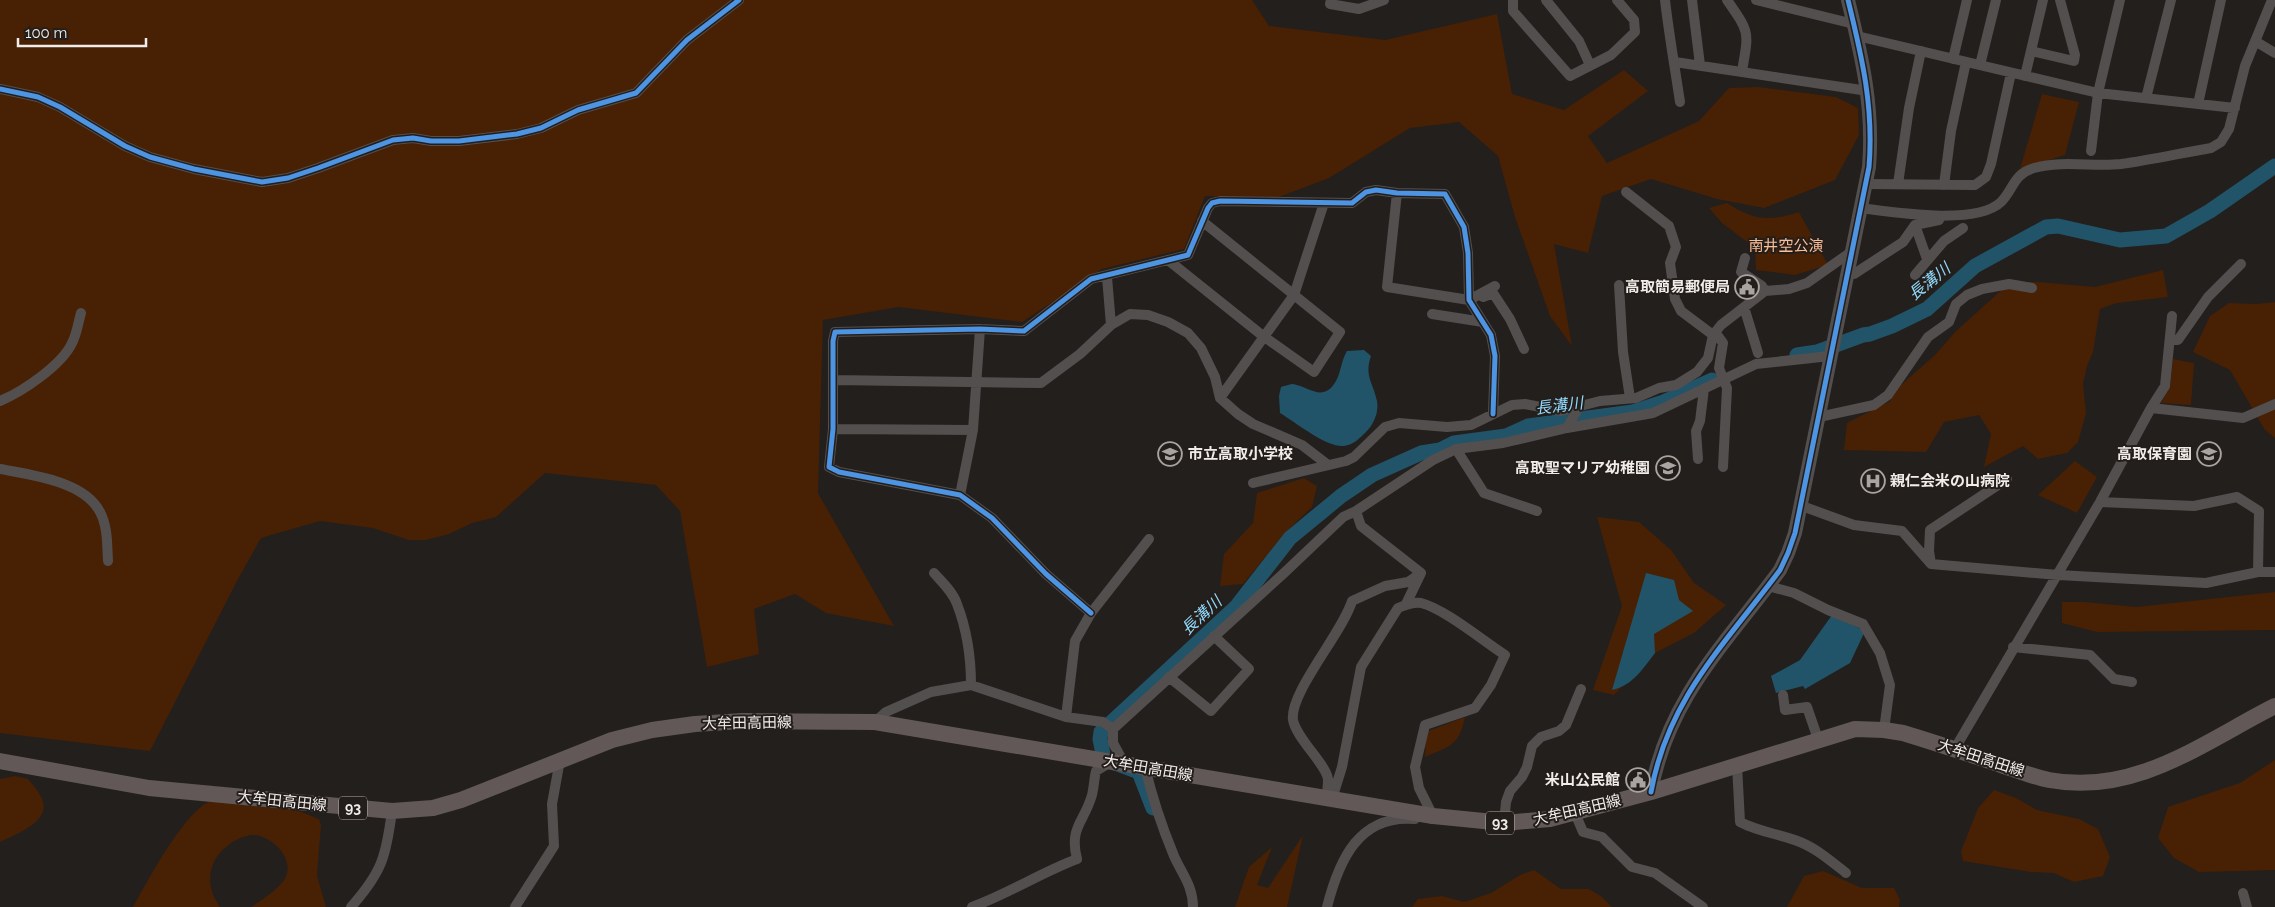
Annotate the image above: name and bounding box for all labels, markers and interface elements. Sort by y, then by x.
scale bar [18,15,145,47]
text: 100 m [25,24,67,42]
park label: 南井空公演 [1748,237,1824,255]
water label: 長溝川 [1905,258,1955,304]
public building icon: 高取簡易郵便局 [1734,274,1760,300]
place label: 高取簡易郵便局 [1625,278,1730,296]
water label: 長溝川 [1534,393,1586,418]
school or university icon: 市立高取小学校 [1157,441,1183,467]
school or university icon: 高取保育園 [2196,441,2222,467]
place label: 市立高取小学校 [1188,445,1293,463]
place label: 高取保育園 [2117,445,2192,463]
school or university icon: 高取聖マリア幼稚園 [1655,455,1681,481]
place label: 高取聖マリア幼稚園 [1515,459,1650,477]
hospital icon: 親仁会米の山病院 [1860,468,1886,494]
place label: 親仁会米の山病院 [1890,472,2010,490]
water label: 長溝川 [1177,591,1227,639]
street label: 大牟田高田線 [702,713,792,733]
street label: 大牟田高田線 [1935,736,2027,780]
street label: 大牟田高田線 [1102,751,1194,785]
public building icon: 米山公民館 [1625,767,1651,793]
place label: 米山公民館 [1545,771,1620,789]
street label: 大牟田高田線 [236,787,328,815]
street label: 大牟田高田線 [1531,791,1623,829]
road number: 93 [339,796,367,820]
road number: 93 [1486,811,1514,834]

